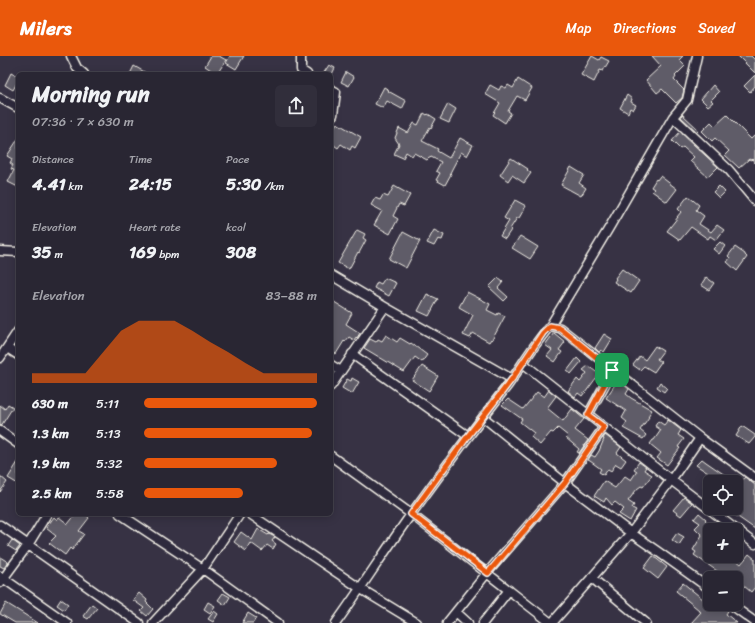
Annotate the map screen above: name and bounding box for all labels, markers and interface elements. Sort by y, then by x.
text: Milers [20,12,72,45]
text: Map [565,16,591,41]
text: Directions [613,16,676,41]
text: Saved [698,16,735,41]
text: Morning run [32,75,150,114]
button: share [275,85,317,127]
text: 07:36 · 7 × 630 m [32,110,134,133]
text: Distance [32,150,74,169]
text: Time [129,150,152,169]
text: Pace [226,150,249,169]
text: 4.41 [32,169,66,199]
text: 24:15 [129,169,172,199]
text: 5:30 [226,169,262,199]
text: km [66,177,83,196]
text: /km [262,177,284,196]
text: Elevation [32,218,77,237]
text: Heart rate [129,218,181,237]
text: kcal [226,218,246,237]
text: 35 [32,237,52,267]
text: 169 [129,237,156,267]
text: 308 [226,237,256,267]
text: m [52,245,63,264]
text: bpm [156,245,180,264]
text: Elevation [32,284,85,307]
text: 83–88 m [266,284,317,307]
pin [595,353,629,387]
icon: arrive [601,359,623,381]
text: 630 m [32,392,68,415]
text: 5:11 [96,392,119,415]
text: 1.3 km [32,422,69,445]
text: 5:13 [96,422,121,445]
text: 1.9 km [32,452,70,475]
text: 5:32 [96,452,123,475]
map controls [703,475,743,611]
button: locate [703,475,743,515]
text: 2.5 km [32,482,72,505]
text: 5:58 [96,482,124,505]
button: + [703,523,743,563]
button: − [703,571,743,611]

